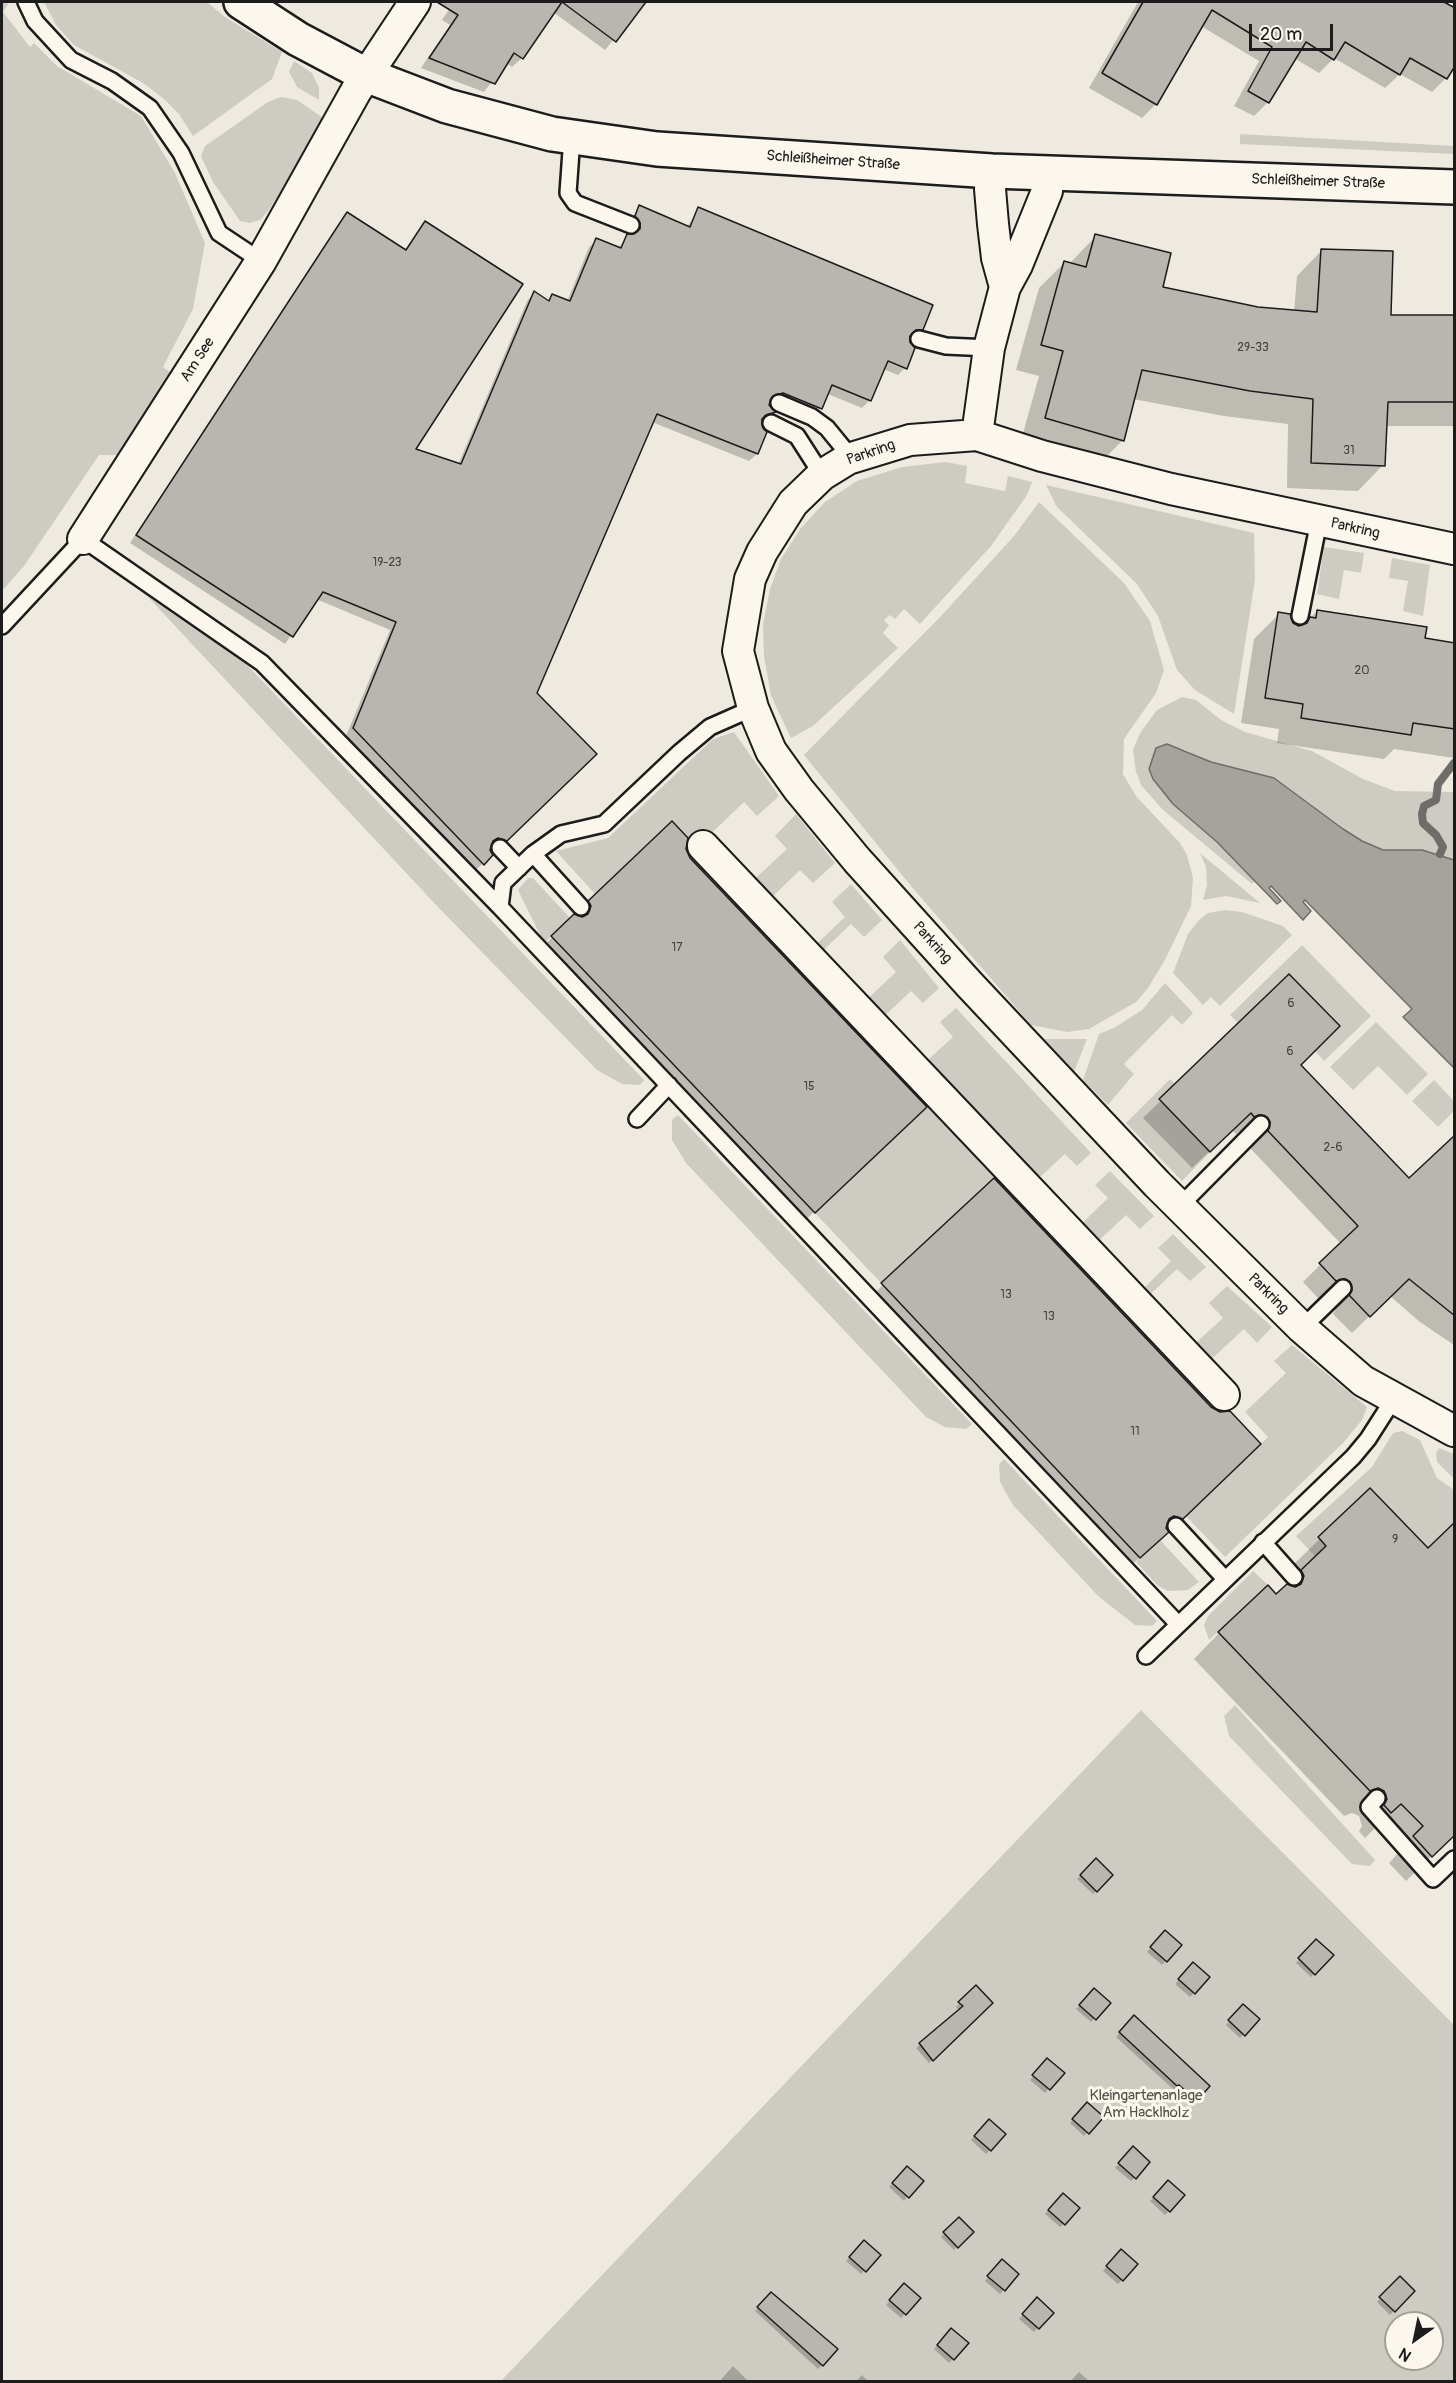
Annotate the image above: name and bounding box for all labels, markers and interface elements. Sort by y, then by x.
scale bar [1252,12,1336,50]
text: 20 m [1260,23,1302,46]
street label: Schleißheimer Straße [766,147,900,175]
street label: Schleißheimer Straße [1251,171,1385,193]
street label: Am See [177,334,219,386]
house number: 29-33 [1237,341,1269,355]
street label: Parkring [844,436,898,470]
house number: 31 [1343,444,1355,458]
street label: Parkring [1329,515,1381,543]
house number: 19-23 [372,556,402,570]
house number: 20 [1355,664,1369,678]
street label: Parkring [909,918,955,968]
house number: 17 [671,941,683,955]
house number: 6 [1288,997,1294,1011]
house number: 6 [1287,1045,1293,1059]
house number: 15 [803,1080,815,1094]
house number: 2-6 [1324,1141,1342,1155]
street label: Parkring [1244,1270,1292,1318]
house number: 13 [1000,1288,1012,1302]
house number: 13 [1043,1310,1055,1324]
house number: 11 [1130,1425,1140,1439]
house number: 9 [1392,1533,1398,1547]
park label: Kleingartenanlage Am Hacklholz [1089,2087,1203,2122]
north arrow [1384,2311,1444,2371]
text: N [1395,2343,1415,2366]

